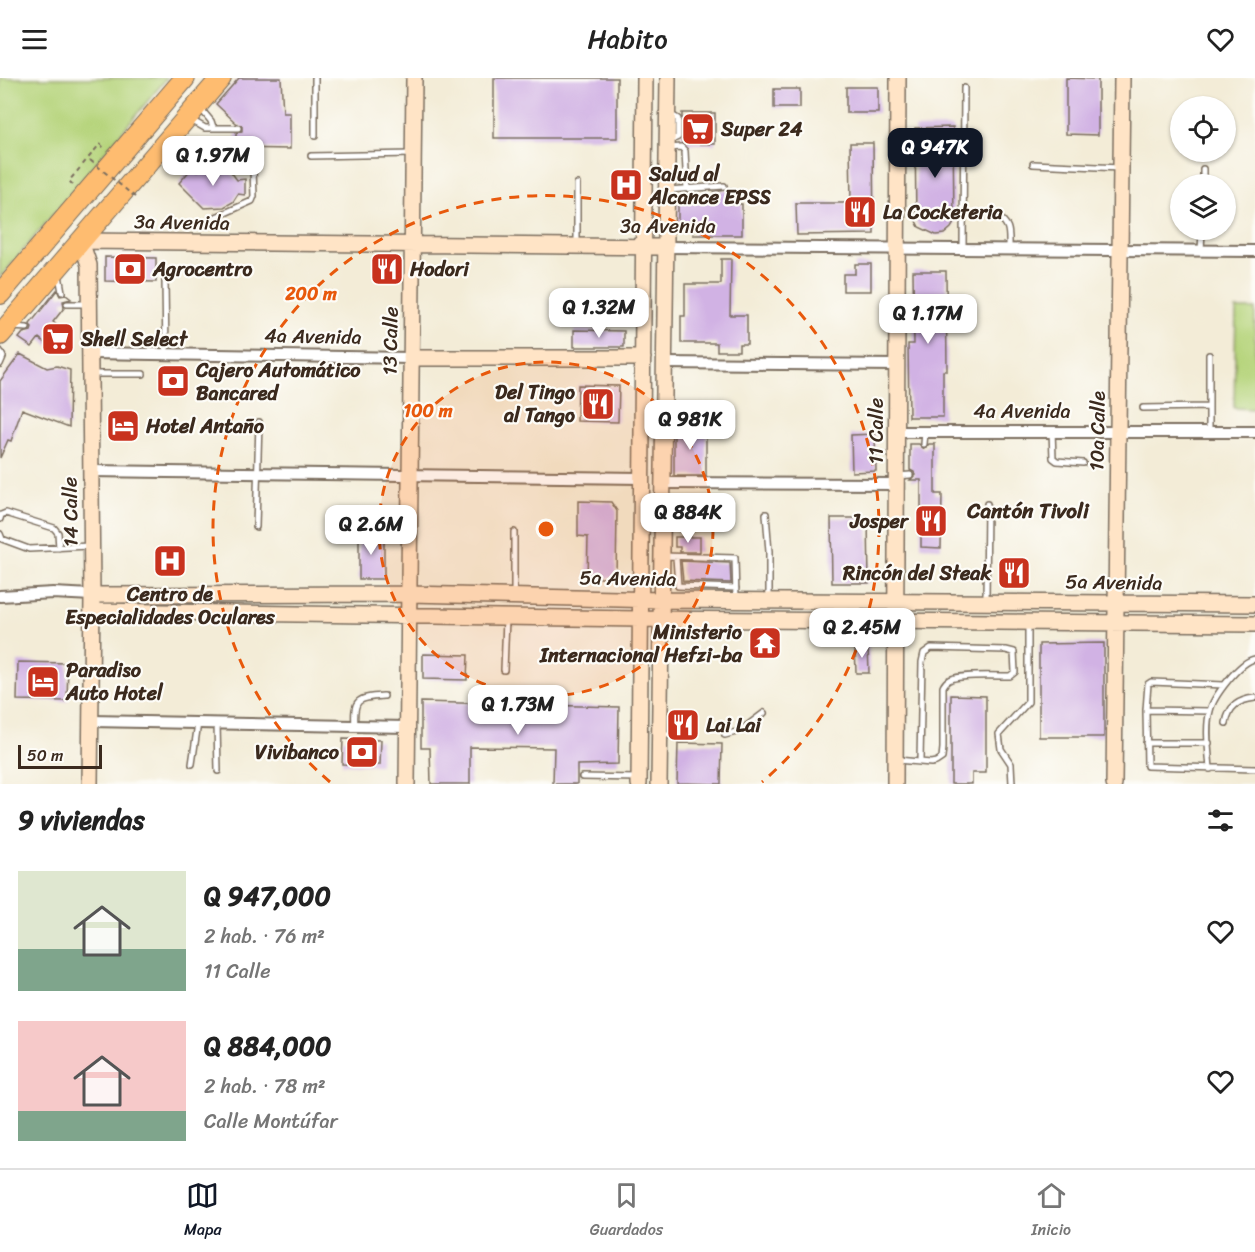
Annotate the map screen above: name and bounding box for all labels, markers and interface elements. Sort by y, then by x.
text: Habito [587,15,668,63]
icon: menu [18,23,51,56]
icon: heart [1204,23,1237,56]
map controls [1170,96,1236,240]
button: locate [1170,96,1236,162]
supermarket icon: Super 24 [680,111,716,147]
place label: Super 24 [720,112,803,147]
pin: Q 947K [886,128,984,179]
text: Q 947K [902,130,968,165]
pin: Q 1.97M [158,136,268,187]
text: Q 1.97M [176,138,250,173]
place label: Salud al Alcance EPSS [648,157,771,215]
hospital icon: Salud al Alcance EPSS [608,167,644,203]
button: layers [1170,174,1236,240]
restaurant icon: La Cocketeria [842,194,878,230]
place label: La Cocketeria [883,195,1003,230]
street label: 3a Avenida [134,204,230,241]
street label: 3a Avenida [620,209,716,244]
bank icon: Agrocentro [112,251,148,287]
restaurant icon: Hodori [369,251,405,287]
place label: Agrocentro [152,252,253,287]
place label: Hodori [409,252,470,287]
text: 200 m [284,278,337,310]
pin: Q 1.32M [544,288,654,339]
text: Q 1.32M [563,290,635,325]
pin: Q 1.17M [873,294,983,345]
text: Q 1.17M [893,296,963,331]
street label: 13 Calle [372,306,409,376]
street label: 4a Avenida [264,318,362,355]
supermarket icon: Shell Select [40,321,76,357]
place label: Shell Select [80,322,189,357]
place label: Cajero Automático Bancared [195,353,361,411]
bank icon: Cajero Automático Bancared [155,363,191,399]
place label: Del Tingo al Tango [495,375,575,433]
restaurant icon: Del Tingo al Tango [580,386,616,422]
street label: 10a Calle [1079,390,1116,471]
street label: 4a Avenida [973,394,1071,429]
text: 100 m [404,395,453,427]
street label: 11 Calle [859,398,894,464]
pin: Q 981K [641,400,739,451]
text: Q 981K [658,402,722,437]
hotel icon: Hotel Antaño [105,408,141,444]
place label: Hotel Antaño [145,409,265,444]
street label: 14 Calle [52,476,89,548]
district label: Cantón Tivoli [966,492,1090,530]
pin: Q 884K [639,493,737,544]
text: Q 884K [655,495,721,530]
restaurant icon: Josper [913,503,949,539]
place label: Josper [849,504,910,539]
pin: Q 2.6M [322,505,420,556]
text: Q 2.6M [339,507,403,542]
centre of rings [536,519,556,539]
hospital icon: Centro de Especialidades Oculares [152,543,188,579]
restaurant icon: Rincón del Steak [996,555,1032,591]
place label: Rincón del Steak [842,556,992,591]
street label: 5a Avenida [579,560,677,597]
street label: 5a Avenida [1065,564,1163,601]
place label: Centro de Especialidades Oculares [65,577,276,635]
pin: Q 2.45M [807,608,917,659]
text: Q 2.45M [823,610,901,645]
place label: Ministerio Internacional Hefzi-ba [539,615,743,673]
temple icon: Ministerio Internacional Hefzi-ba [747,625,783,661]
place label: Paradiso Auto Hotel [65,653,164,711]
hotel icon: Paradiso Auto Hotel [25,664,61,700]
pin: Q 1.73M [463,685,573,736]
text: Q 1.73M [482,687,554,722]
restaurant icon: Lai Lai [665,707,701,743]
place label: Lai Lai [706,708,762,743]
bank icon: Vivibanco [344,734,380,770]
place label: Vivibanco [255,735,340,770]
text: 50 m [27,741,63,770]
scale bar [18,742,102,770]
text: 9 viviendas [18,797,145,843]
icon: filters [1204,804,1237,837]
text: Q 947,000 [204,873,331,919]
icon: home [66,895,138,967]
icon: heart [1204,915,1237,948]
text: 2 hab. · 76 m² [204,919,325,954]
text: 11 Calle [204,954,271,989]
text: Q 884,000 [204,1023,332,1069]
icon: home [66,1045,138,1117]
icon: heart [1204,1065,1237,1098]
text: 2 hab. · 78 m² [204,1069,326,1104]
text: Calle Montúfar [204,1104,338,1139]
tab: Mapa [184,1179,222,1244]
tab: Guardados [590,1179,663,1244]
tab: Inicio [1031,1179,1071,1244]

